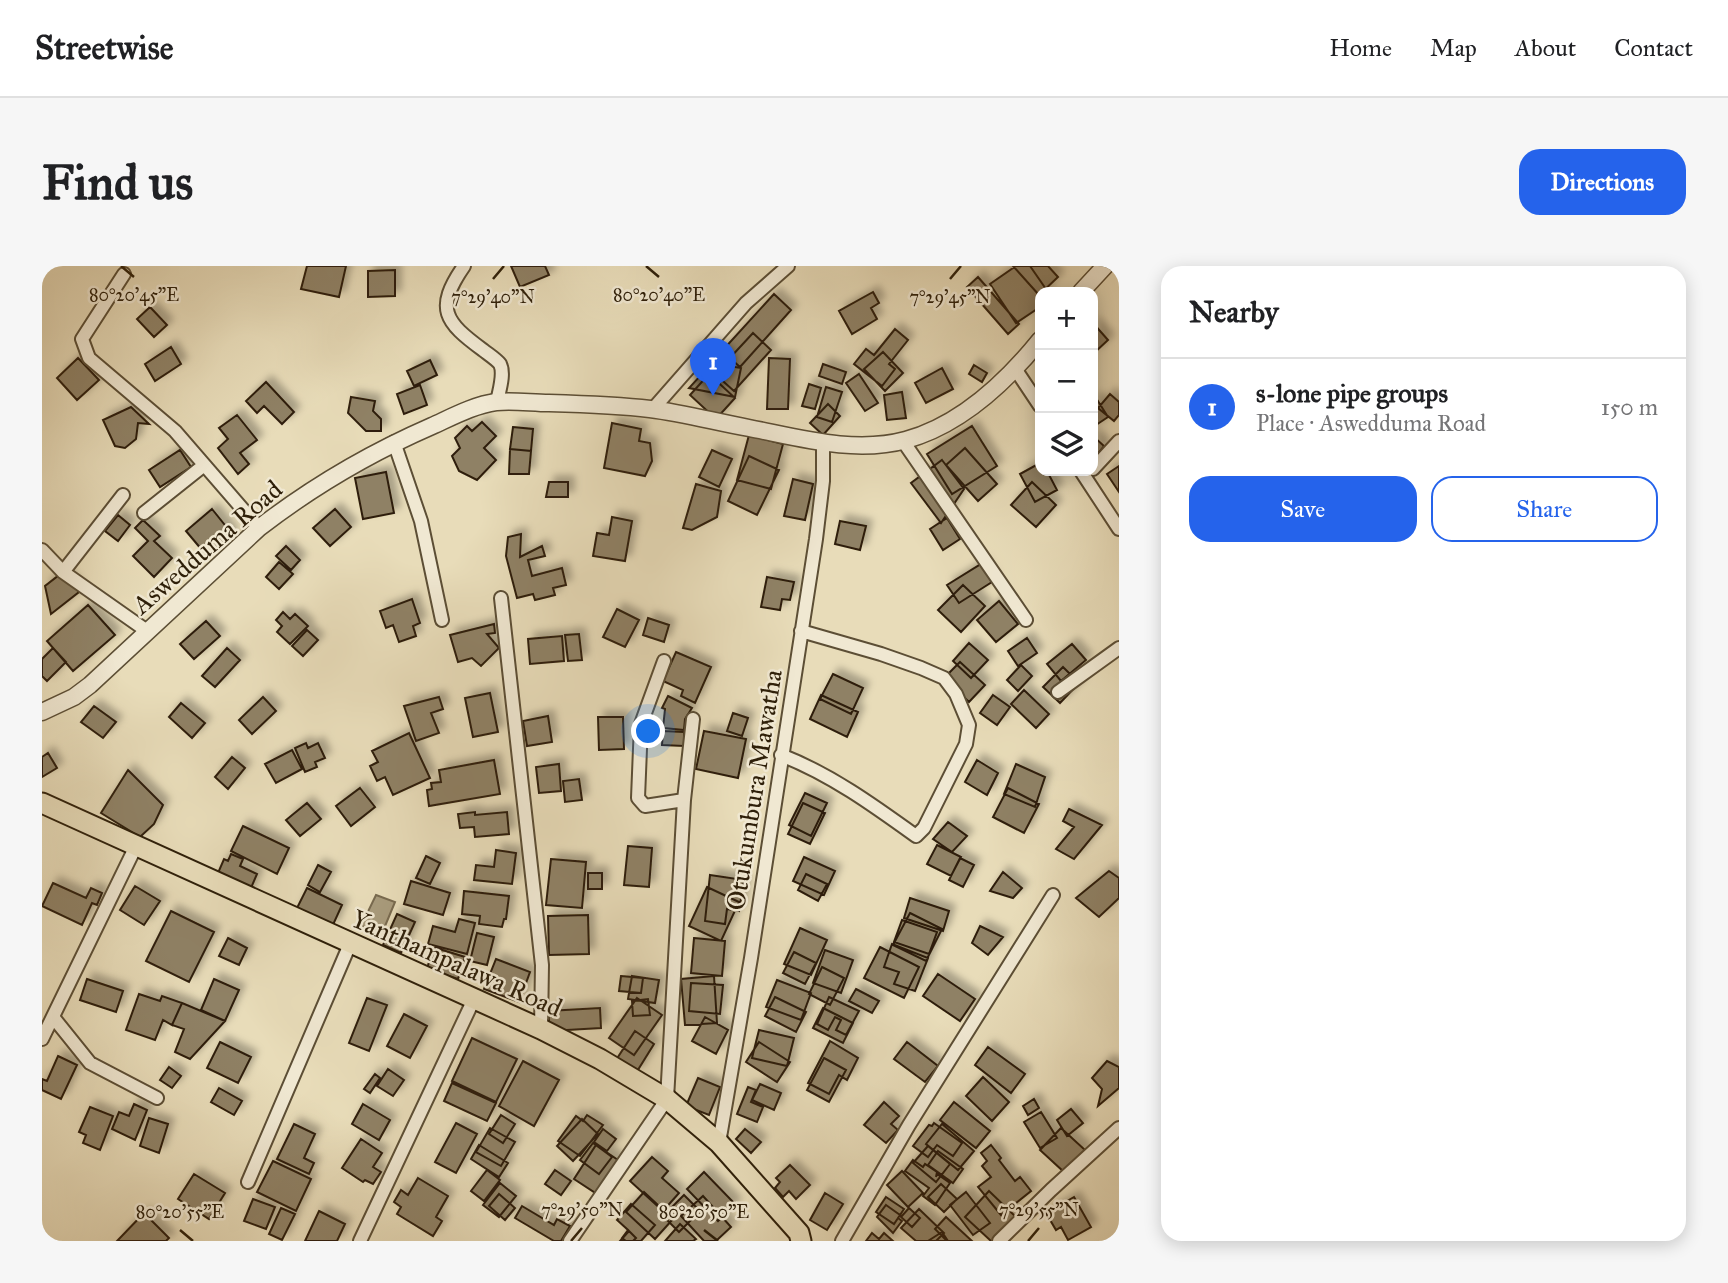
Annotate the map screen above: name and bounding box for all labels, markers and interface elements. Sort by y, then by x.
text: Streetwise [35,28,173,68]
text: Home [1329,33,1392,63]
text: Map [1430,33,1477,63]
text: About [1515,33,1576,63]
text: Contact [1614,33,1693,63]
button: Directions [1519,149,1686,215]
text: Find us [42,153,193,212]
text: 80°20'45"E [89,284,179,306]
text: 80°20'40"E [613,284,705,306]
text: 7°29'40"N [451,286,535,308]
text: 7°29'45"N [909,286,991,308]
map controls [1035,287,1098,476]
button: + [1035,287,1098,350]
text: Nearby [1189,294,1279,330]
pin: 1 [690,338,736,396]
button: − [1035,350,1098,413]
text: s-lone pipe groups [1256,377,1448,409]
text: 1 [1207,393,1217,421]
text: 150 m [1601,393,1658,421]
text: Place · Aswedduma Road [1256,409,1486,437]
button: layers [1035,413,1098,476]
street label: Aswedduma Road [125,473,289,622]
button: Save [1189,476,1417,542]
button: Share [1431,476,1658,542]
street label: Otukumbura Mawatha [719,667,789,913]
your location [631,714,665,748]
street label: Yanthampalawa Road [347,902,567,1024]
text: 7°29'50"N [541,1199,623,1221]
text: 7°29'55"N [999,1199,1079,1221]
text: 80°20'55"E [136,1201,224,1223]
text: 80°20'50"E [659,1201,749,1223]

